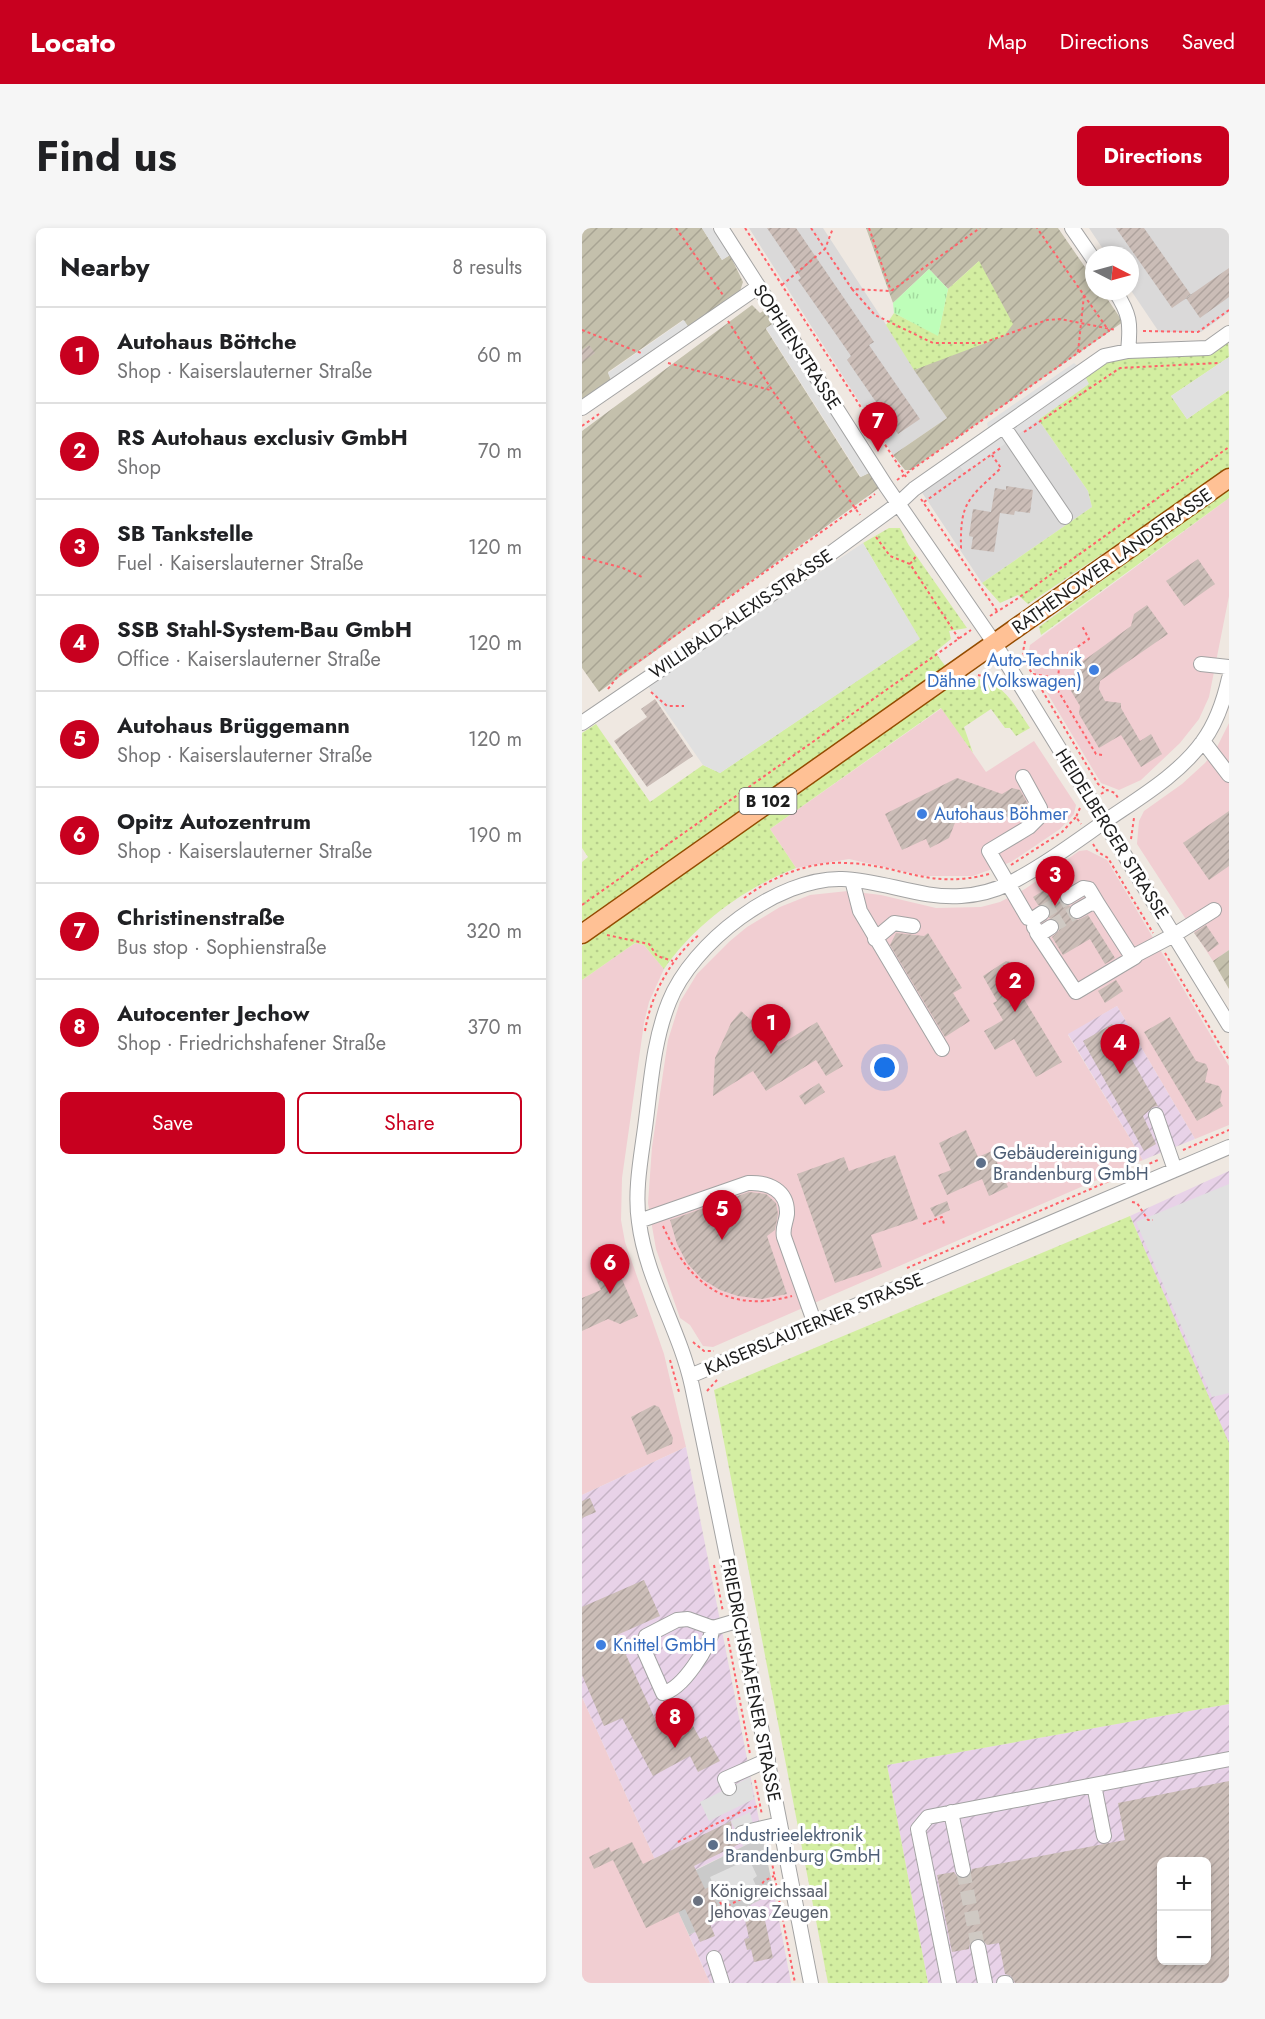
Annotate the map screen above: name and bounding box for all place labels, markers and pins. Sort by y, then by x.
pin: 7 [858,402,898,452]
place label: Auto-Technik Dähne (Volkswagen) [927,647,1082,694]
marker: Auto-Technik Dähne (Volkswagen) [1087,663,1101,677]
place label: Autohaus Böhmer [934,801,1069,827]
marker: Autohaus Böhmer [915,807,929,821]
pin: 3 [1036,856,1074,906]
pin: 2 [996,962,1034,1012]
pin: 1 [752,1004,790,1054]
pin: 4 [1100,1024,1140,1074]
place label: Gebäudereinigung Brandenburg GmbH [993,1140,1149,1187]
marker: Gebäudereinigung Brandenburg GmbH [974,1156,988,1170]
pin: 5 [702,1190,742,1240]
pin: 6 [591,1244,630,1294]
place label: Knittel GmbH [613,1632,716,1658]
marker: Knittel GmbH [594,1638,608,1652]
pin: 8 [656,1698,694,1748]
place label: Industrieelektronik Brandenburg GmbH [725,1822,881,1869]
marker: Industrieelektronik Brandenburg GmbH [706,1838,720,1852]
place label: Königreichssaal Jehovas Zeugen [708,1878,829,1925]
marker: Königreichssaal Jehovas Zeugen [691,1894,705,1908]

